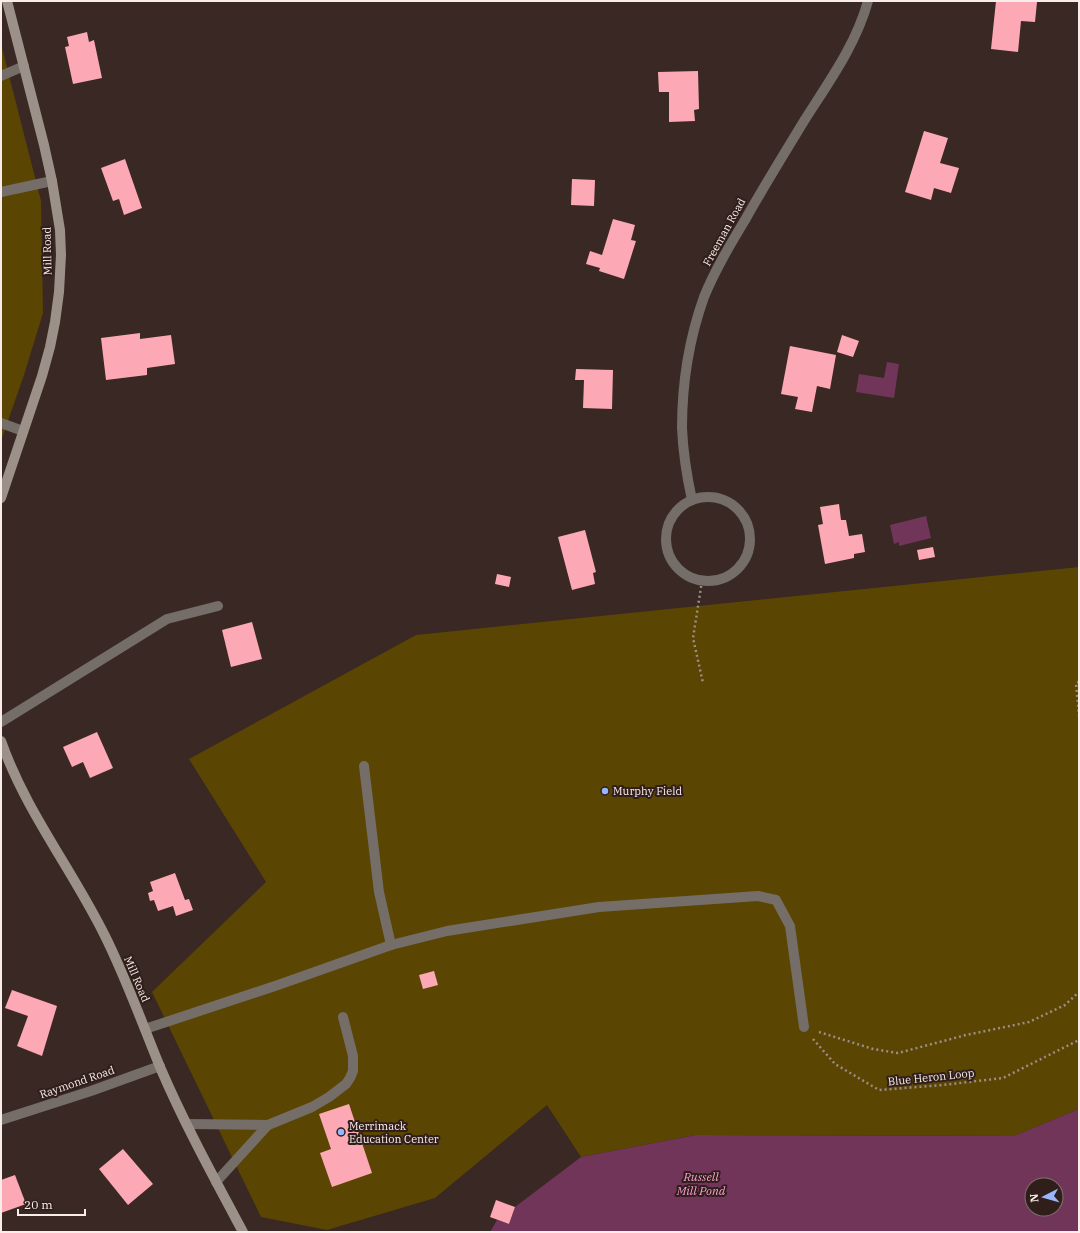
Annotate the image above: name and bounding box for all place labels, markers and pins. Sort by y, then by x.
place label: Murphy Field [613,784,682,798]
marker: Murphy Field [600,786,610,796]
place label: Merrimack Education Center [349,1119,439,1146]
marker: Merrimack Education Center [336,1127,346,1137]

